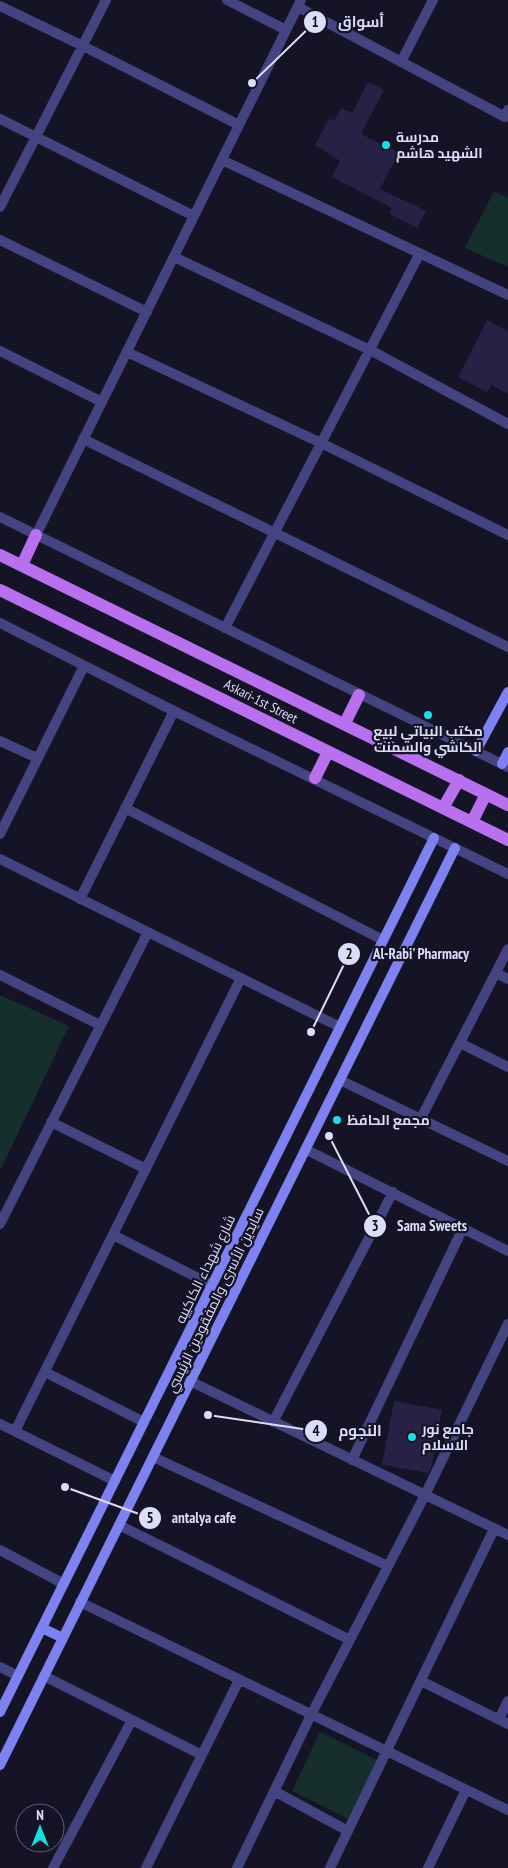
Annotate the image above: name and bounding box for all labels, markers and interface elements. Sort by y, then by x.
callout: أسواق [303,7,394,37]
text: 1 [311,12,319,31]
text: أسواق [338,12,384,31]
place label: مدرسة الشهيد هاشم [396,128,483,163]
marker: مدرسة الشهيد هاشم [380,139,392,151]
street label: Askari-1st Street [221,675,301,727]
marker: مكتب البياتي لبيع الكاشي والسمنت [422,709,434,721]
place label: مكتب البياتي لبيع الكاشي والسمنت [373,722,483,758]
callout: Al-Rabi' Pharmacy [337,939,479,969]
text: 2 [345,944,353,963]
text: Al-Rabi' Pharmacy [372,944,470,963]
place label: مجمع الحافظ [347,1111,430,1130]
marker: مجمع الحافظ [331,1114,343,1126]
street label: سايدين الأسرى والمفقودين الرئيسي [162,1204,270,1396]
callout: Sama Sweets [362,1211,477,1241]
street label: شارع شهداء الكاكييه [171,1212,239,1326]
text: 3 [371,1216,379,1235]
text: Sama Sweets [397,1216,467,1235]
callout: النجوم [304,1416,392,1446]
place label: جامع نور الاسلام [421,1420,474,1455]
text: 4 [312,1421,320,1440]
text: النجوم [338,1421,382,1441]
marker: جامع نور الاسلام [406,1431,418,1443]
callout: antalya cafe [137,1503,247,1533]
text: 5 [146,1508,154,1527]
text: antalya cafe [172,1508,236,1527]
north arrow [15,1803,65,1853]
text: N [36,1806,44,1824]

